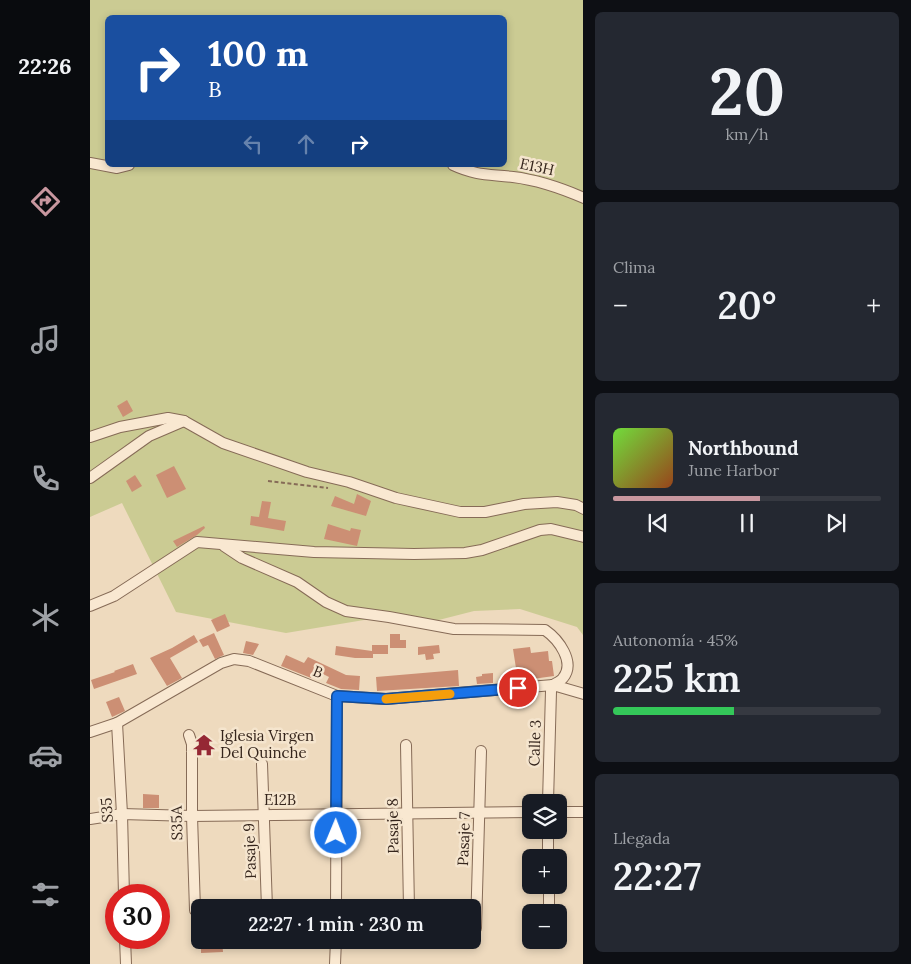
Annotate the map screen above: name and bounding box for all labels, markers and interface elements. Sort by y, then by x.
text: 100 m [208,31,308,76]
icon: right [125,35,190,100]
text: 20 [709,50,785,133]
text: 22:26 [18,52,72,80]
text: B [208,75,222,103]
text: km/h [725,124,769,144]
icon: left [239,130,267,158]
icon: ahead [292,130,320,158]
icon: right [345,130,373,158]
street label: E13H [518,154,556,179]
icon: directions [28,184,63,219]
text: Clima [613,257,656,277]
text: 20° [717,281,777,329]
text: − [613,288,628,324]
text: + [866,288,881,324]
icon: music [28,322,63,357]
text: Northbound [688,436,799,460]
text: June Harbor [688,460,779,480]
icon: phone [28,461,63,496]
icon: previous [644,509,672,537]
icon: pause [733,509,761,537]
icon: next [822,509,850,537]
icon: climate [28,600,63,635]
text: Autonomía · 45% [613,630,738,650]
text: 225 km [613,654,741,702]
street label: B [310,661,326,682]
pin [497,667,539,709]
icon: arrive [504,674,532,702]
street label: Calle 3 [524,719,545,767]
place label: Iglesia Virgen Del Quinche [220,726,314,762]
temple icon: Iglesia Virgen Del Quinche [191,732,217,758]
icon: car [28,738,63,773]
street label: E12B [264,790,296,809]
map controls [522,794,567,949]
button: layers [522,794,567,839]
street label: S35 [96,797,117,823]
street label: Pasaje 8 [383,798,402,854]
street label: S35A [167,805,186,840]
position arrow [309,806,361,858]
street label: Pasaje 7 [453,811,474,866]
street label: Pasaje 9 [239,823,260,879]
text: Llegada [613,828,670,848]
button: + [522,849,567,894]
text: 22:27 [613,852,701,900]
icon: filters [28,877,63,912]
speed limit sign: 30 [105,884,170,949]
button: − [522,904,567,949]
text: 22:27 · 1 min · 230 m [248,912,424,936]

